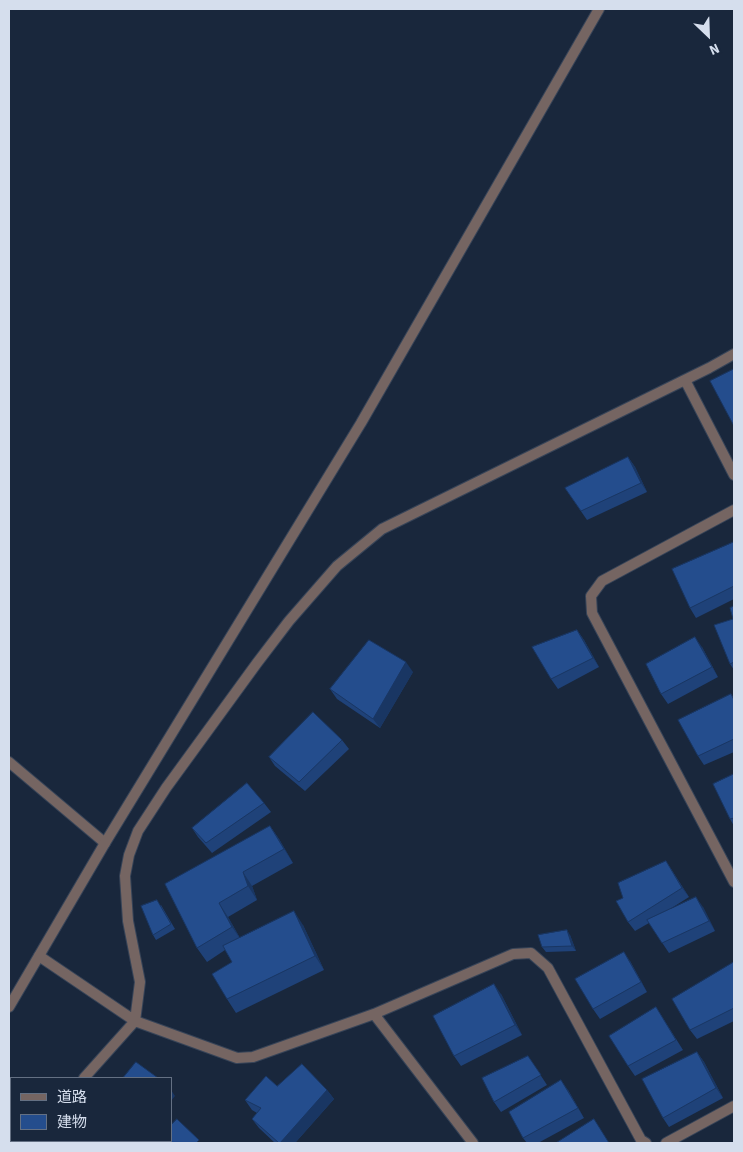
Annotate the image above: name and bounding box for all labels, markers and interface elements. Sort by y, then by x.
north arrow [683,10,733,60]
text: N [706,38,722,60]
legend [10,1077,172,1142]
text: 道路 [57,1087,87,1108]
text: 建物 [57,1112,87,1133]

